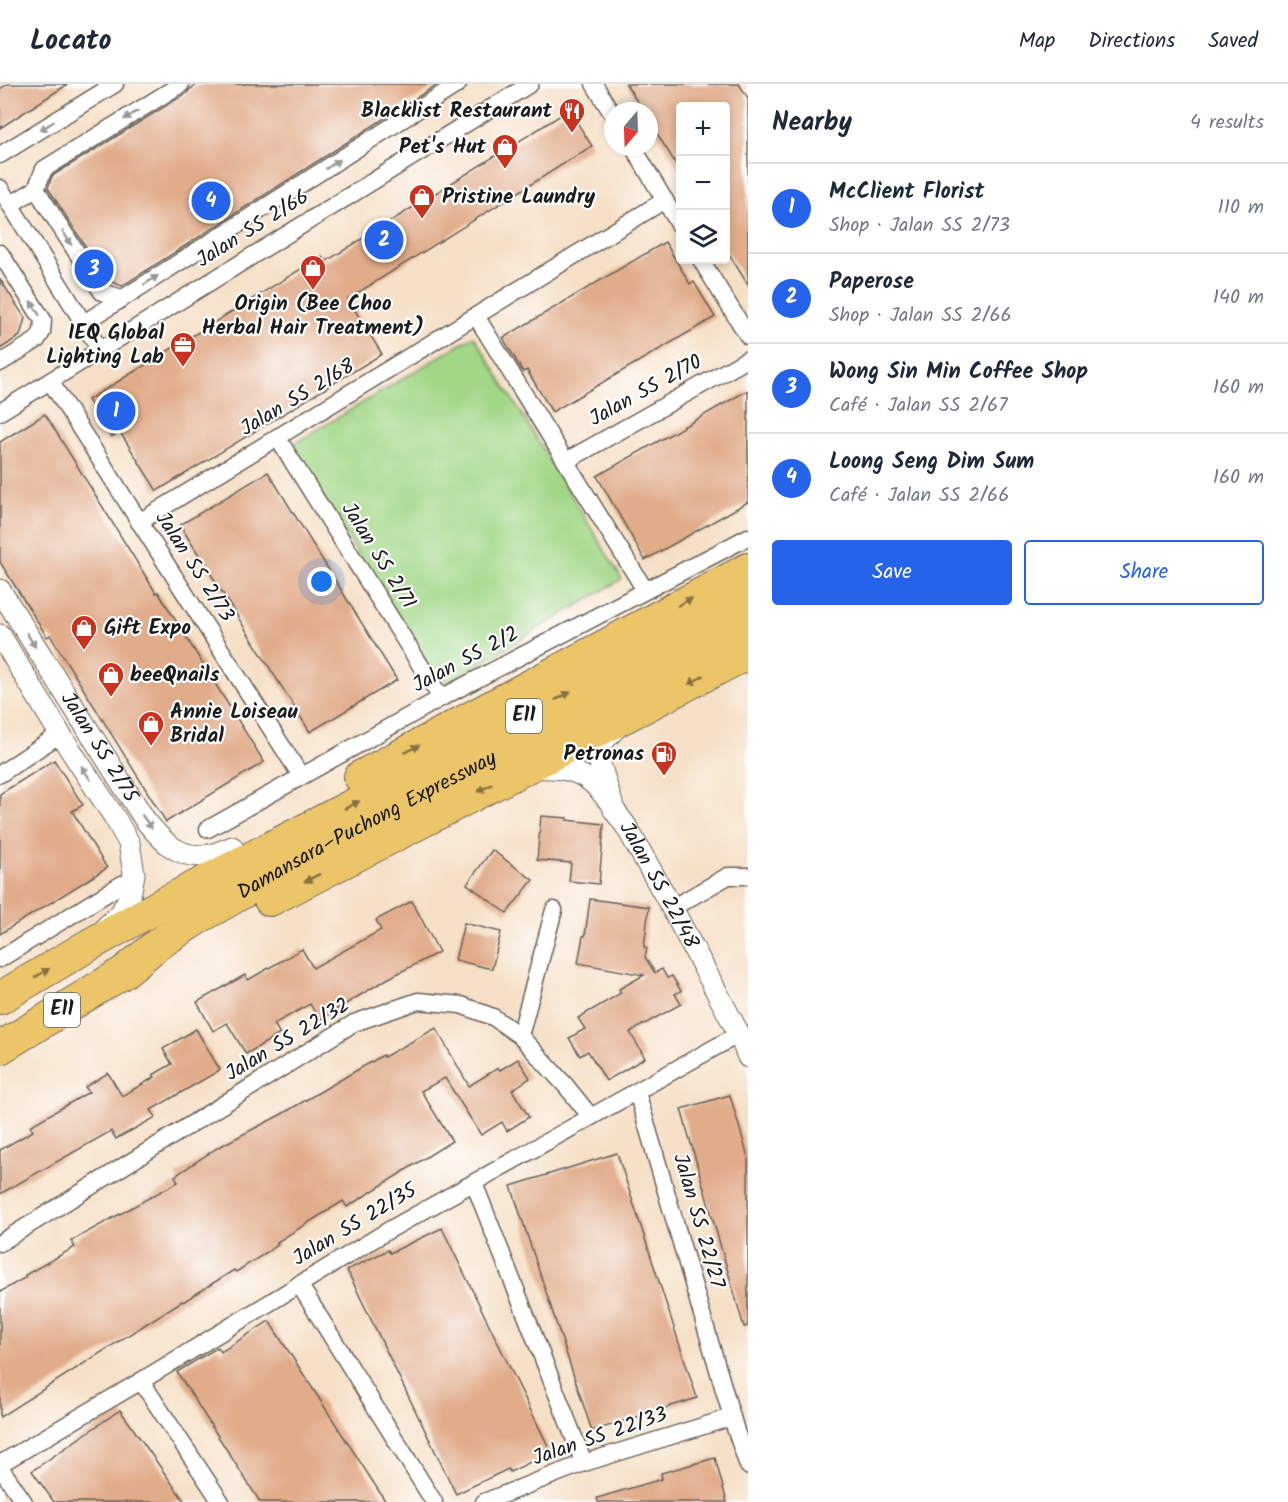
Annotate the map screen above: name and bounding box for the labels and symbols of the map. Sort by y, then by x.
place label: Blacklist Restaurant [361,95,553,128]
restaurant icon: Blacklist Restaurant [557,96,587,134]
north arrow [604,102,658,156]
one-way arrow [123,109,139,120]
one-way arrow [39,120,55,131]
place label: Pet's Hut [399,131,487,164]
shop icon: Pet's Hut [490,132,520,170]
one-way arrow [324,158,340,170]
pin: 4 [192,178,230,224]
street label: Jalan SS 2/66 [190,181,316,277]
place label: Pristine Laundry [442,181,595,214]
shop icon: Pristine Laundry [407,182,437,220]
pin: 2 [364,218,404,262]
one-way arrow [61,230,72,246]
pin: 3 [74,246,113,291]
shop icon: Origin (Bee Choo Herbal Hair Treatment) [298,253,328,291]
one-way arrow [142,275,159,286]
place label: Origin (Bee Choo Herbal Hair Treatment) [202,288,424,345]
one-way arrow [29,300,40,316]
place label: IEQ Global Lighting Lab [46,317,164,374]
office icon: IEQ Global Lighting Lab [168,330,198,368]
street label: Jalan SS 2/70 [583,346,709,436]
street label: Jalan SS 2/68 [234,350,362,445]
pin: 1 [96,388,136,434]
street label: Jalan SS 2/71 [332,496,424,616]
street label: Jalan SS 2/73 [146,505,242,629]
your location [307,567,336,596]
one-way arrow [677,597,694,607]
place label: Gift Expo [104,612,192,645]
shop icon: Gift Expo [69,613,99,651]
street label: Jalan SS 2/2 [407,618,525,702]
one-way arrow [26,631,37,648]
place label: beeQnails [130,659,220,692]
shop icon: beeQnails [96,660,126,698]
one-way arrow [687,675,704,685]
street label: Jalan SS 2/75 [52,685,148,811]
one-way arrow [555,691,572,701]
place label: Annie Loiseau Bridal [170,696,299,753]
road number: E11 [506,699,542,733]
shop icon: Annie Loiseau Bridal [136,709,166,747]
place label: Petronas [563,738,644,771]
fuel station icon: Petronas [649,739,679,777]
street label: Damansara–Puchong Expressway [231,742,503,909]
one-way arrow [404,744,421,754]
one-way arrow [80,766,92,782]
one-way arrow [477,784,494,793]
one-way arrow [344,800,361,810]
one-way arrow [141,813,153,829]
street label: Jalan SS 22/48 [610,815,707,955]
one-way arrow [304,873,321,883]
one-way arrow [34,967,50,978]
street label: Jalan SS 22/32 [219,990,357,1090]
road number: E11 [44,993,80,1027]
street label: Jalan SS 22/27 [663,1150,733,1293]
street label: Jalan SS 22/35 [286,1174,425,1275]
street label: Jalan SS 22/33 [528,1398,672,1476]

